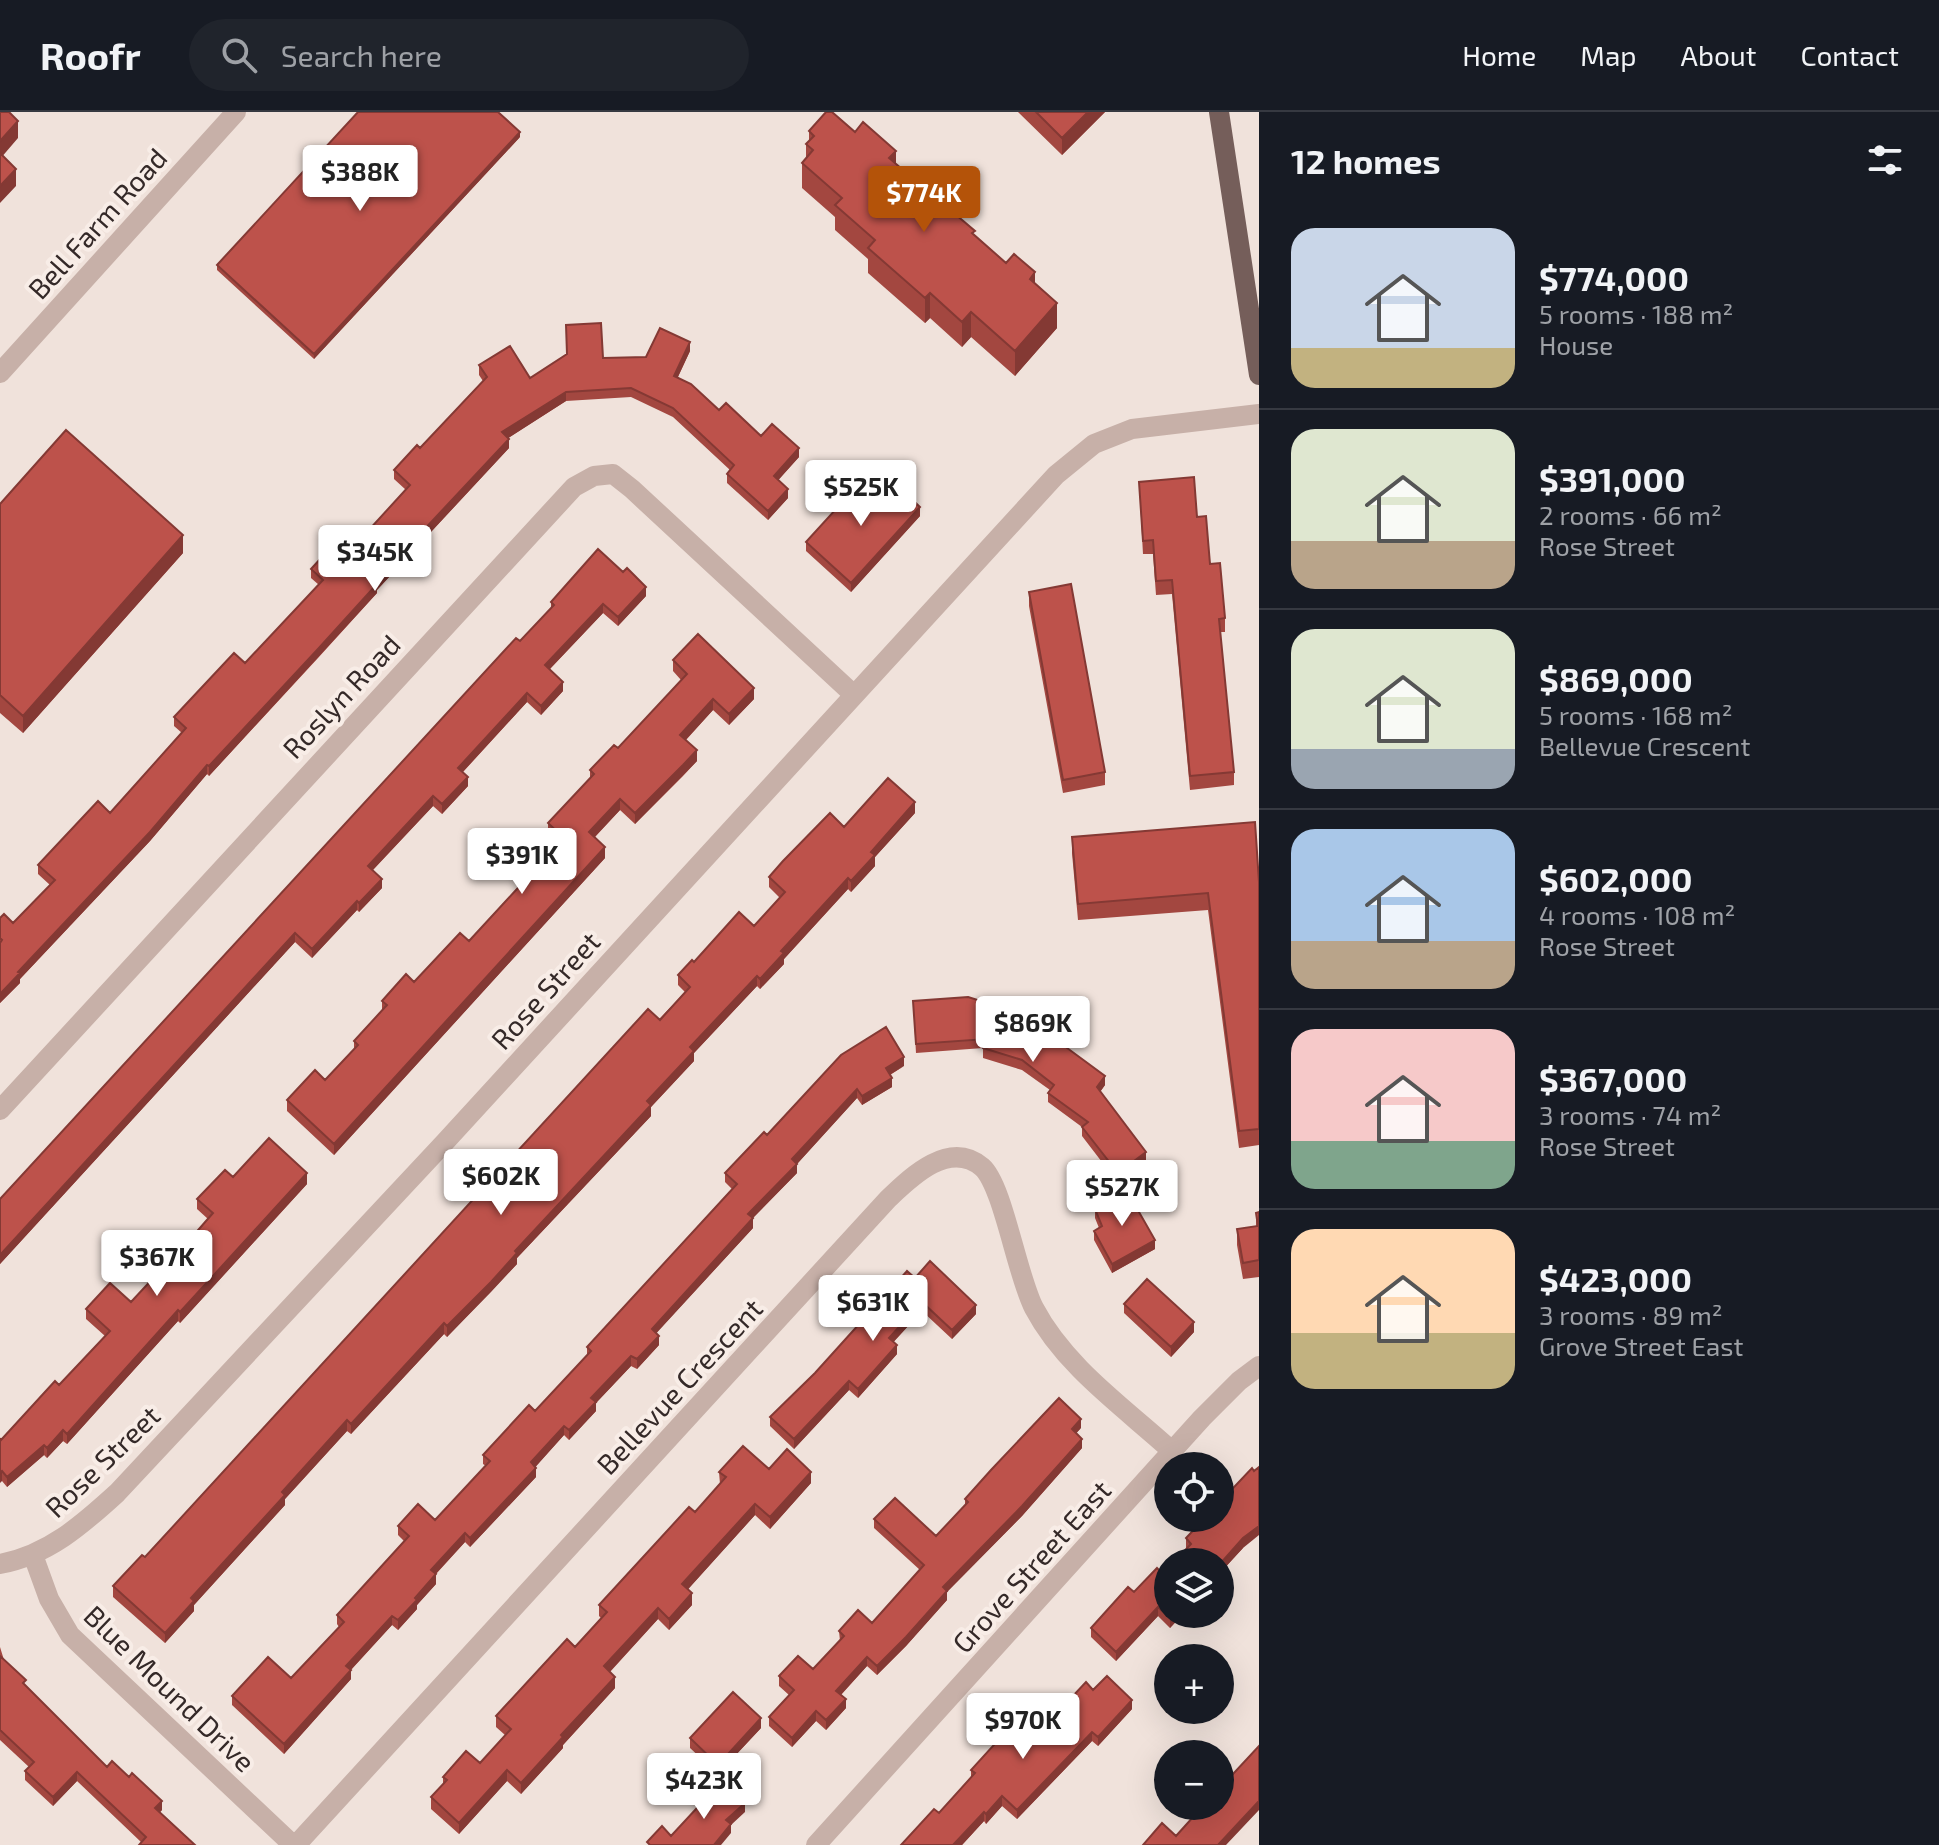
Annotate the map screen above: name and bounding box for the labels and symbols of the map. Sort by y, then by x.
street label: Bell Farm Road [21,141,173,305]
pin: $388K [304,145,416,213]
pin: $774K [868,166,980,234]
pin: $525K [805,460,917,528]
pin: $345K [319,525,431,593]
street label: Roslyn Road [275,627,407,765]
pin: $391K [466,828,578,896]
street label: Rose Street [483,924,607,1056]
pin: $869K [977,996,1089,1064]
pin: $602K [445,1149,557,1217]
pin: $527K [1066,1160,1178,1228]
pin: $367K [101,1230,213,1298]
pin: $631K [817,1275,929,1343]
street label: Bellevue Crescent [589,1291,769,1481]
street label: Rose Street [38,1398,166,1524]
street label: Grove Street East [945,1473,1117,1659]
street label: Blue Mound Drive [77,1598,263,1778]
pin: $970K [967,1693,1079,1761]
pin: $423K [648,1753,760,1821]

